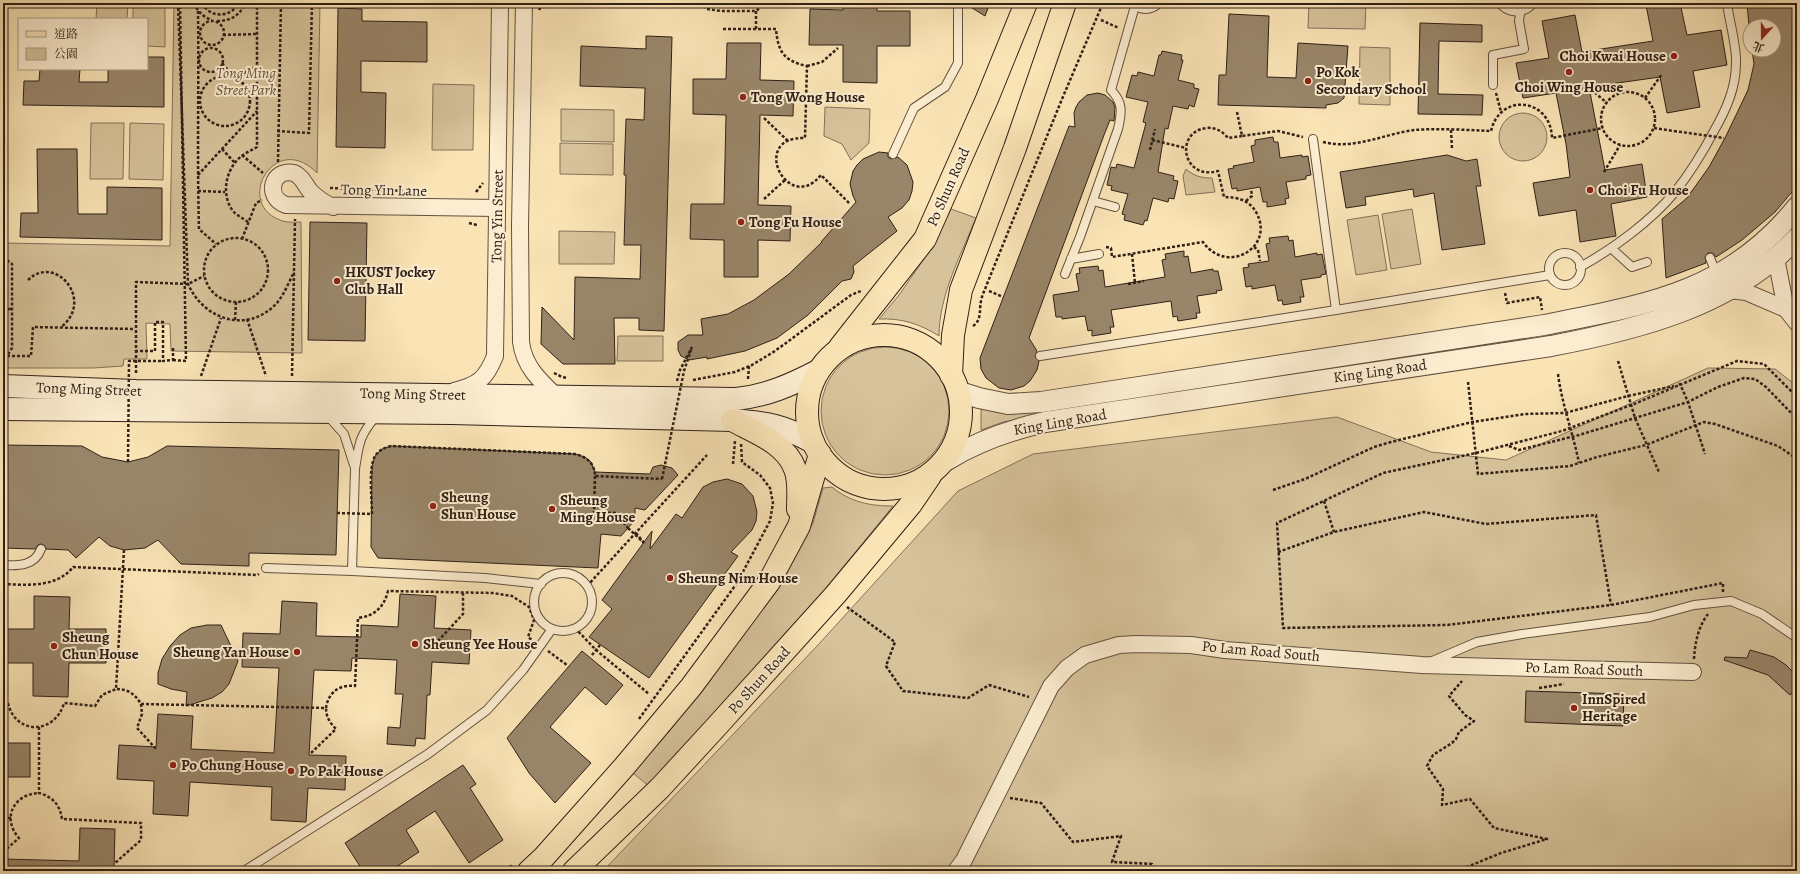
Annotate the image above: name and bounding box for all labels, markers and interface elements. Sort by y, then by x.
legend [18,18,148,70]
north arrow [1742,18,1782,58]
text: 道路 [54,26,78,42]
text: 北 [1751,38,1766,56]
text: 公園 [54,46,78,62]
place label: Choi Kwai House [1560,46,1666,66]
marker: Choi Kwai House [1669,51,1679,61]
place label: Po Kok Secondary School [1316,62,1426,99]
park label: Tong Ming Street Park [216,63,277,100]
marker: Choi Wing House [1564,67,1574,77]
marker: Po Kok Secondary School [1303,76,1313,86]
place label: Choi Wing House [1515,77,1623,97]
place label: Tong Wong House [751,87,865,107]
marker: Tong Wong House [738,92,748,102]
street label: Po Shun Road [922,144,975,230]
street label: Tong Yin Street [486,169,508,263]
street label: Tong Yin Lane [341,179,427,201]
place label: Choi Fu House [1598,180,1689,200]
marker: Choi Fu House [1585,185,1595,195]
place label: Tong Fu House [749,212,842,232]
marker: Tong Fu House [736,217,746,227]
place label: HKUST Jockey Club Hall [345,262,436,299]
marker: HKUST Jockey Club Hall [332,276,342,286]
street label: King Ling Road [1332,354,1429,387]
street label: Tong Ming Street [36,377,142,401]
street label: Tong Ming Street [360,383,466,405]
street label: King Ling Road [1012,404,1109,440]
place label: Sheung Shun House [441,487,516,524]
place label: Sheung Ming House [560,490,636,527]
marker: Sheung Shun House [428,501,438,511]
marker: Sheung Ming House [547,504,557,514]
place label: Sheung Nim House [678,568,798,588]
marker: Sheung Nim House [665,573,675,583]
place label: Sheung Chun House [62,627,139,664]
place label: Sheung Yee House [423,634,537,654]
street label: Po Lam Road South [1201,636,1321,666]
marker: Sheung Yee House [410,639,420,649]
marker: Sheung Chun House [49,641,59,651]
street label: Po Shun Road [723,641,795,718]
place label: Sheung Yan House [173,642,289,662]
marker: Sheung Yan House [292,647,302,657]
street label: Po Lam Road South [1524,657,1644,681]
place label: InnSpired Heritage [1582,689,1647,726]
marker: InnSpired Heritage [1569,703,1579,713]
place label: Po Chung House [181,755,284,775]
marker: Po Chung House [168,760,178,770]
place label: Po Pak House [299,761,383,781]
marker: Po Pak House [286,766,296,776]

